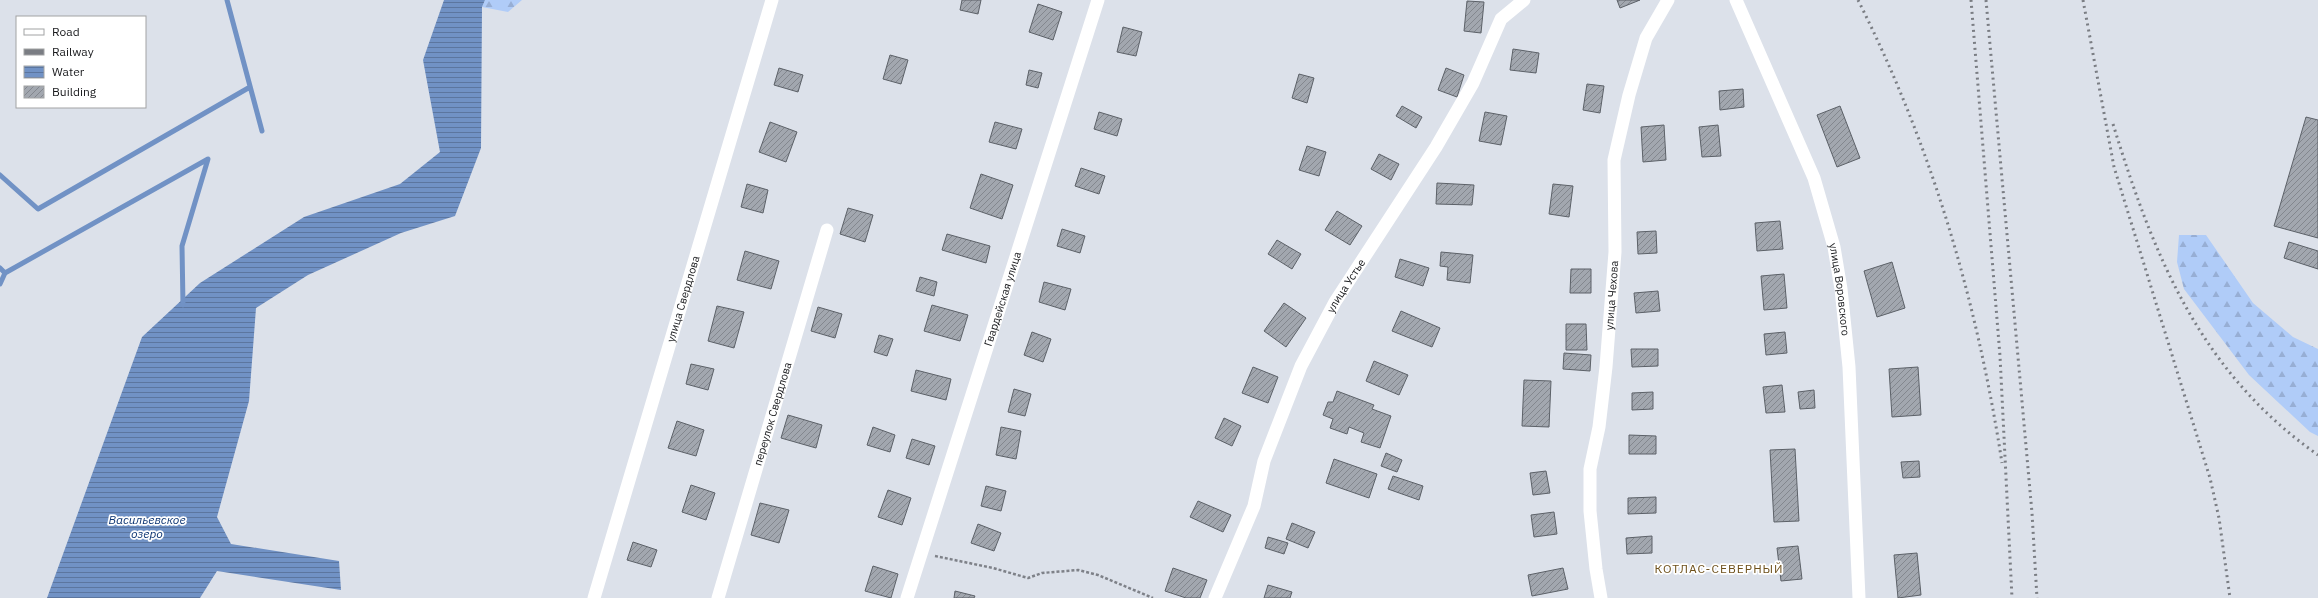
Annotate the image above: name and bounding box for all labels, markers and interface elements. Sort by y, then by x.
legend [16,16,146,108]
text: Road [52,24,80,39]
text: Railway [52,44,94,59]
text: Water [52,64,85,79]
text: Building [52,84,97,99]
street label: улица Воровского [1826,241,1853,336]
street label: Гвардейская улица [981,250,1024,348]
street label: улица Свердлова [664,254,703,344]
street label: улица Устье [1324,256,1368,315]
street label: улица Чехова [1602,260,1621,331]
street label: переулок Свердлова [751,360,795,467]
water label: Васильевское озеро [108,512,186,541]
district label: КОТЛАС-СЕВЕРНЫЙ [1654,561,1784,576]

